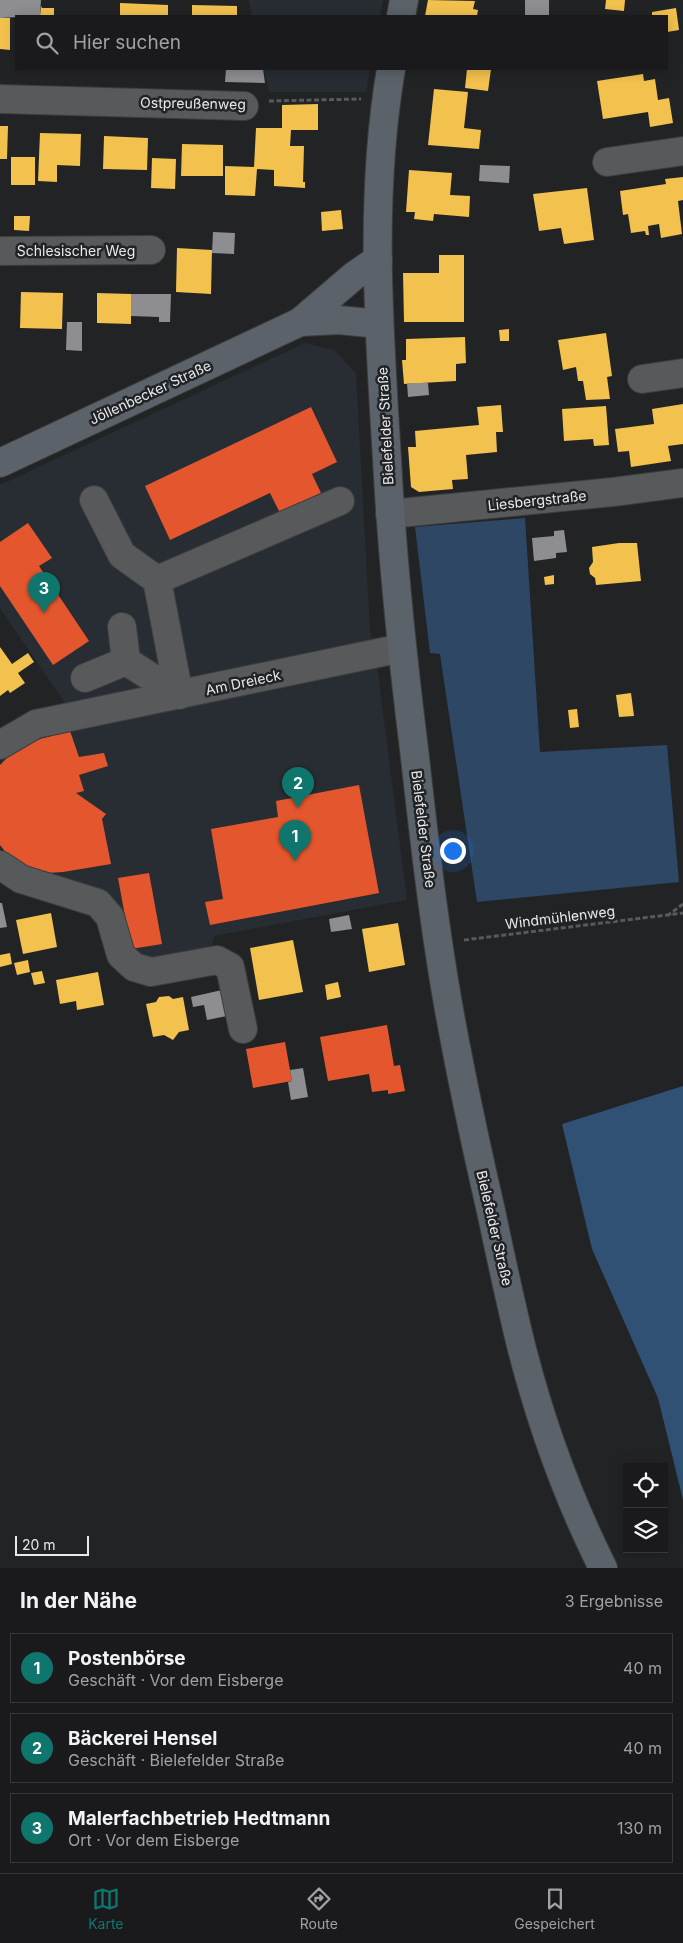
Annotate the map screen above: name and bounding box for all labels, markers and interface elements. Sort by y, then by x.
search box [15,15,668,70]
icon: search [33,29,61,57]
text: Hier suchen [73,31,181,54]
street label: Ostpreußenweg [140,94,246,112]
street label: Schlesischer Weg [17,242,135,259]
street label: Jöllenbecker Straße [86,356,214,428]
street label: Bielefelder Straße [373,367,397,485]
street label: Liesbergstraße [487,486,587,514]
pin: 3 [28,572,60,613]
street label: Am Dreieck [204,666,282,698]
pin: 2 [282,767,314,808]
street label: Bielefelder Straße [408,769,440,889]
pin: 1 [279,820,311,861]
your location [440,838,466,864]
street label: Windmühlenweg [504,902,616,932]
street label: Bielefelder Straße [473,1169,517,1287]
map controls [623,1463,668,1553]
button: locate [623,1463,668,1508]
button: layers [623,1508,668,1553]
scale bar [15,1533,89,1556]
text: 20 m [22,1536,56,1553]
text: In der Nähe [20,1588,137,1613]
text: 3 Ergebnisse [565,1591,663,1611]
text: Postenbörse [68,1647,186,1670]
text: 1 [34,1658,40,1678]
text: 40 m [623,1658,662,1678]
text: Geschäft · Vor dem Eisberge [68,1670,283,1690]
text: Bäckerei Hensel [68,1727,217,1750]
text: 2 [32,1738,42,1758]
text: 40 m [623,1738,662,1758]
text: Geschäft · Bielefelder Straße [68,1750,284,1770]
text: Malerfachbetrieb Hedtmann [68,1807,330,1830]
text: 3 [32,1818,42,1838]
text: 130 m [617,1818,662,1838]
text: Ort · Vor dem Eisberge [68,1830,239,1850]
tab: Karte [88,1885,124,1932]
tab: Route [300,1885,338,1932]
tab: Gespeichert [514,1885,595,1932]

